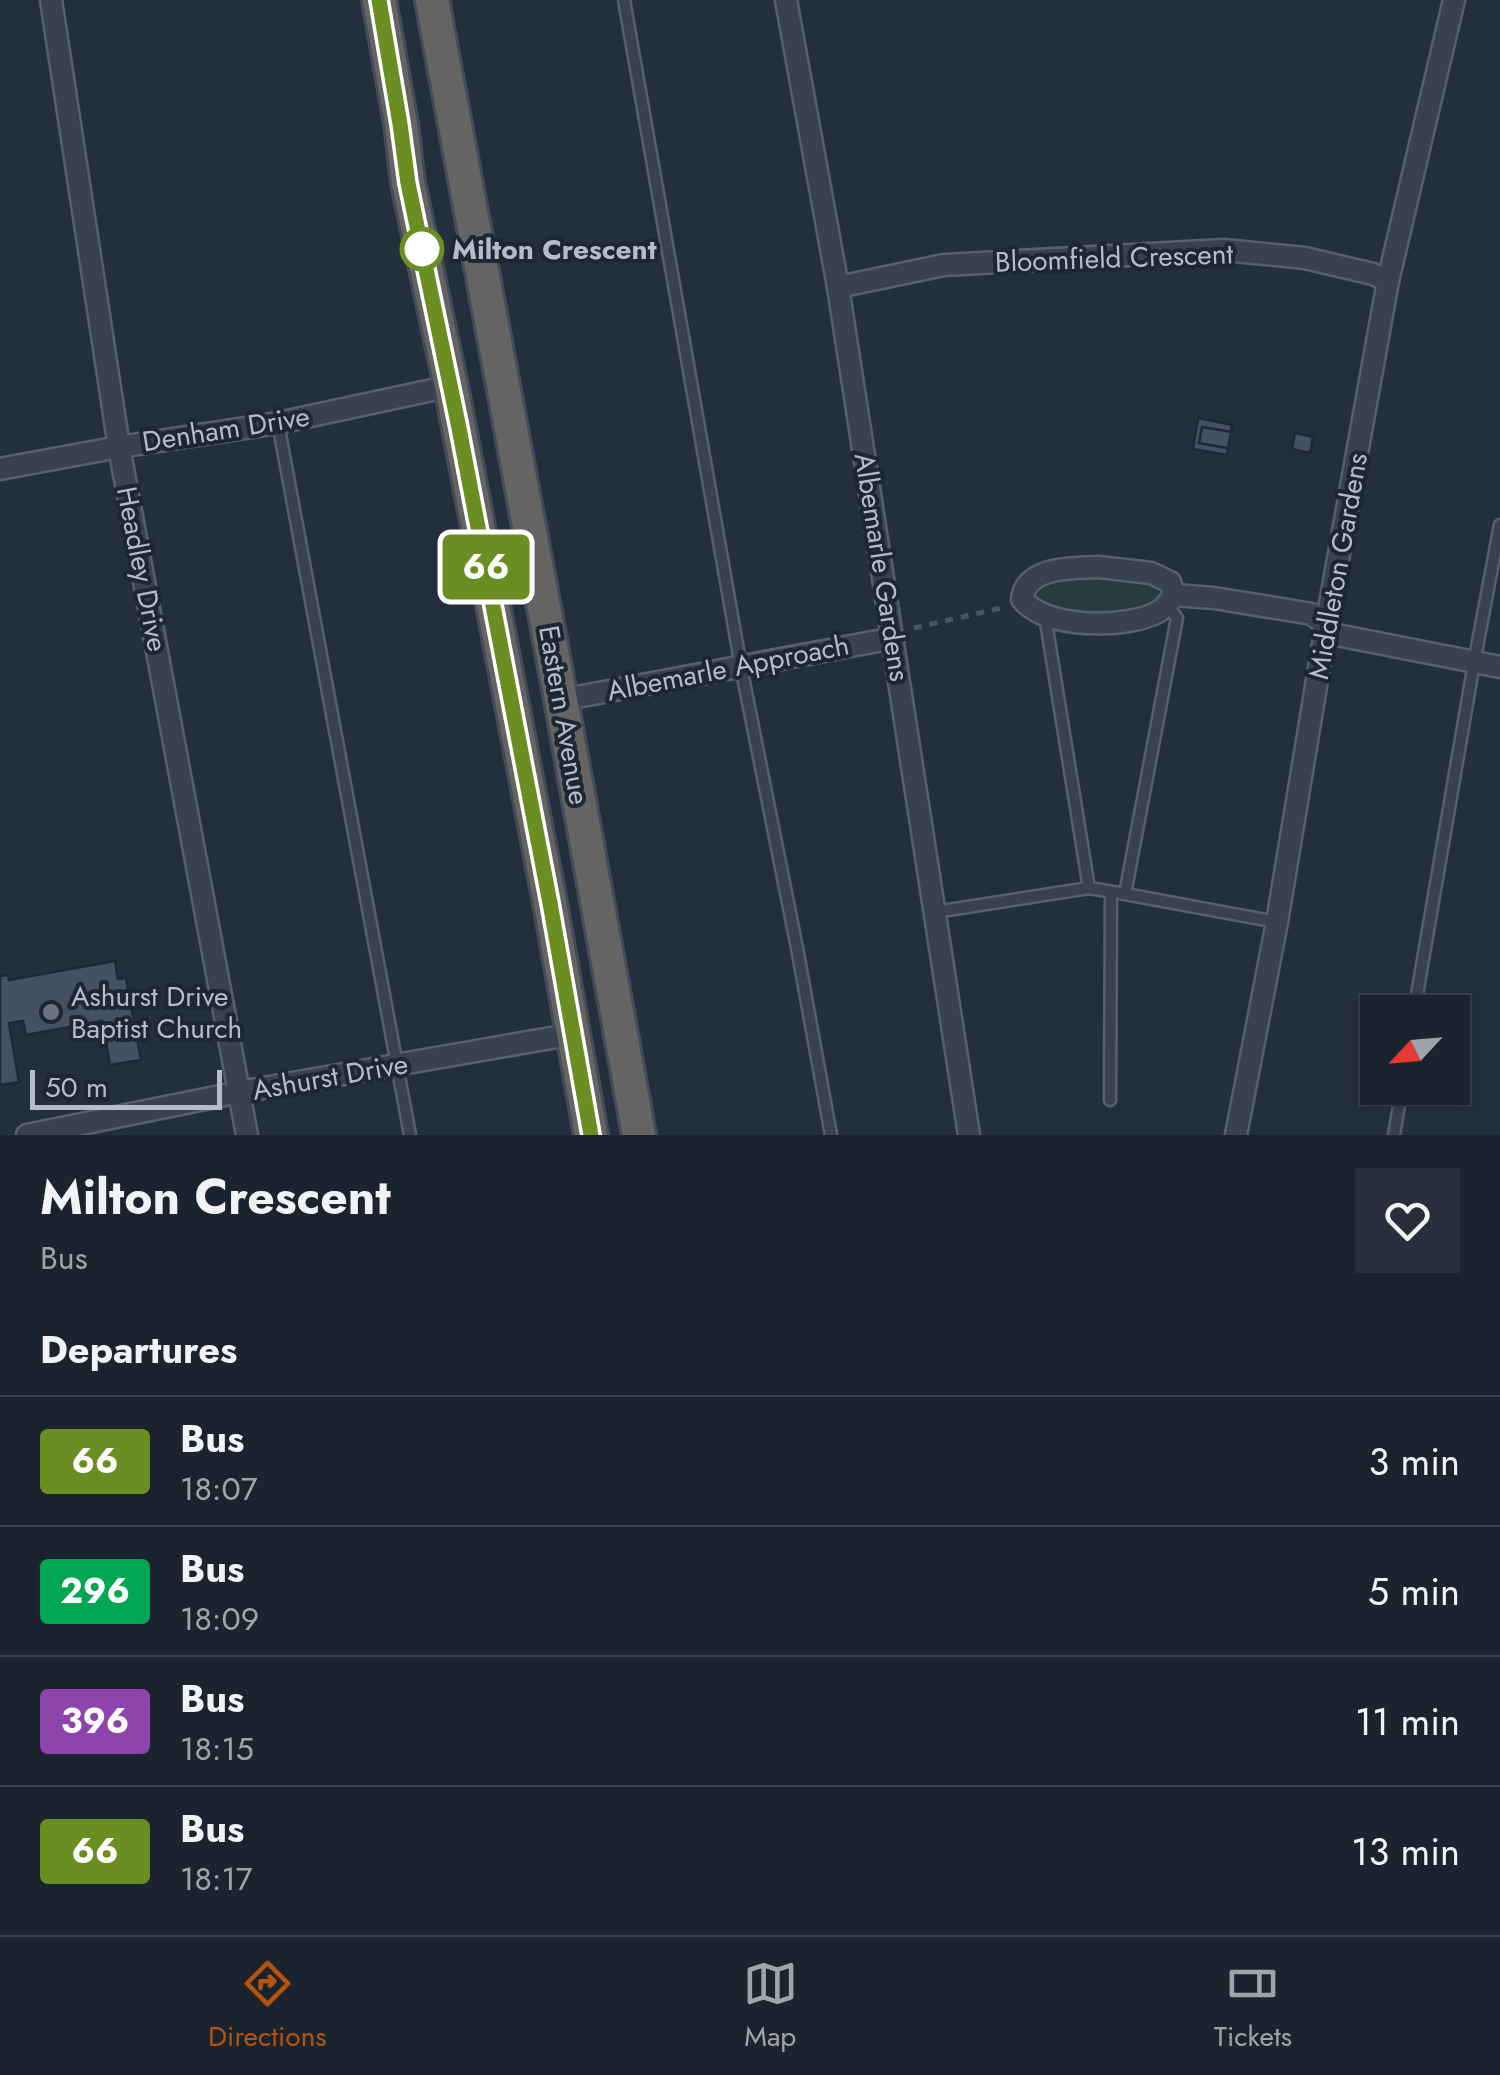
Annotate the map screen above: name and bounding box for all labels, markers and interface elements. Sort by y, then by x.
marker: Milton Crescent [401,228,443,270]
place label: Milton Crescent [452,229,657,270]
street label: Bloomfield Crescent [994,233,1234,283]
street label: Denham Drive [139,396,313,462]
street label: Albemarle Gardens [844,450,920,684]
street label: Middleton Gardens [1298,450,1378,682]
street label: Headley Drive [106,483,178,655]
line badge: 66 [441,534,531,600]
text: 66 [463,542,509,592]
street label: Eastern Avenue [528,622,600,808]
street label: Albemarle Approach [603,624,853,712]
place label: Ashurst Drive Baptist Church [71,976,242,1049]
north arrow [1360,995,1470,1105]
map controls [1360,995,1470,1105]
marker: Ashurst Drive Baptist Church [40,1001,62,1023]
street label: Ashurst Drive [249,1043,411,1111]
scale bar [30,1065,222,1110]
text: 50 m [45,1067,108,1108]
text: Milton Crescent [40,1163,391,1232]
button: heart [1355,1168,1460,1273]
text: Bus [40,1235,88,1281]
text: Departures [40,1322,237,1377]
text: Bus [180,1411,244,1466]
text: 3 min [1368,1434,1460,1489]
text: 66 [72,1436,118,1486]
text: 18:07 [180,1466,257,1512]
text: Bus [180,1541,244,1596]
text: 5 min [1368,1564,1460,1619]
text: 296 [60,1566,130,1616]
text: 18:09 [180,1596,259,1642]
text: Bus [180,1671,244,1726]
text: 11 min [1355,1694,1460,1749]
text: 396 [61,1696,129,1746]
text: 18:15 [180,1726,254,1772]
text: Bus [180,1801,244,1856]
text: 13 min [1351,1824,1460,1879]
text: 66 [72,1826,118,1876]
text: 18:17 [180,1856,253,1902]
tab: Directions [208,1956,327,2057]
tab: Map [743,1956,798,2057]
tab: Tickets [1214,1956,1292,2057]

